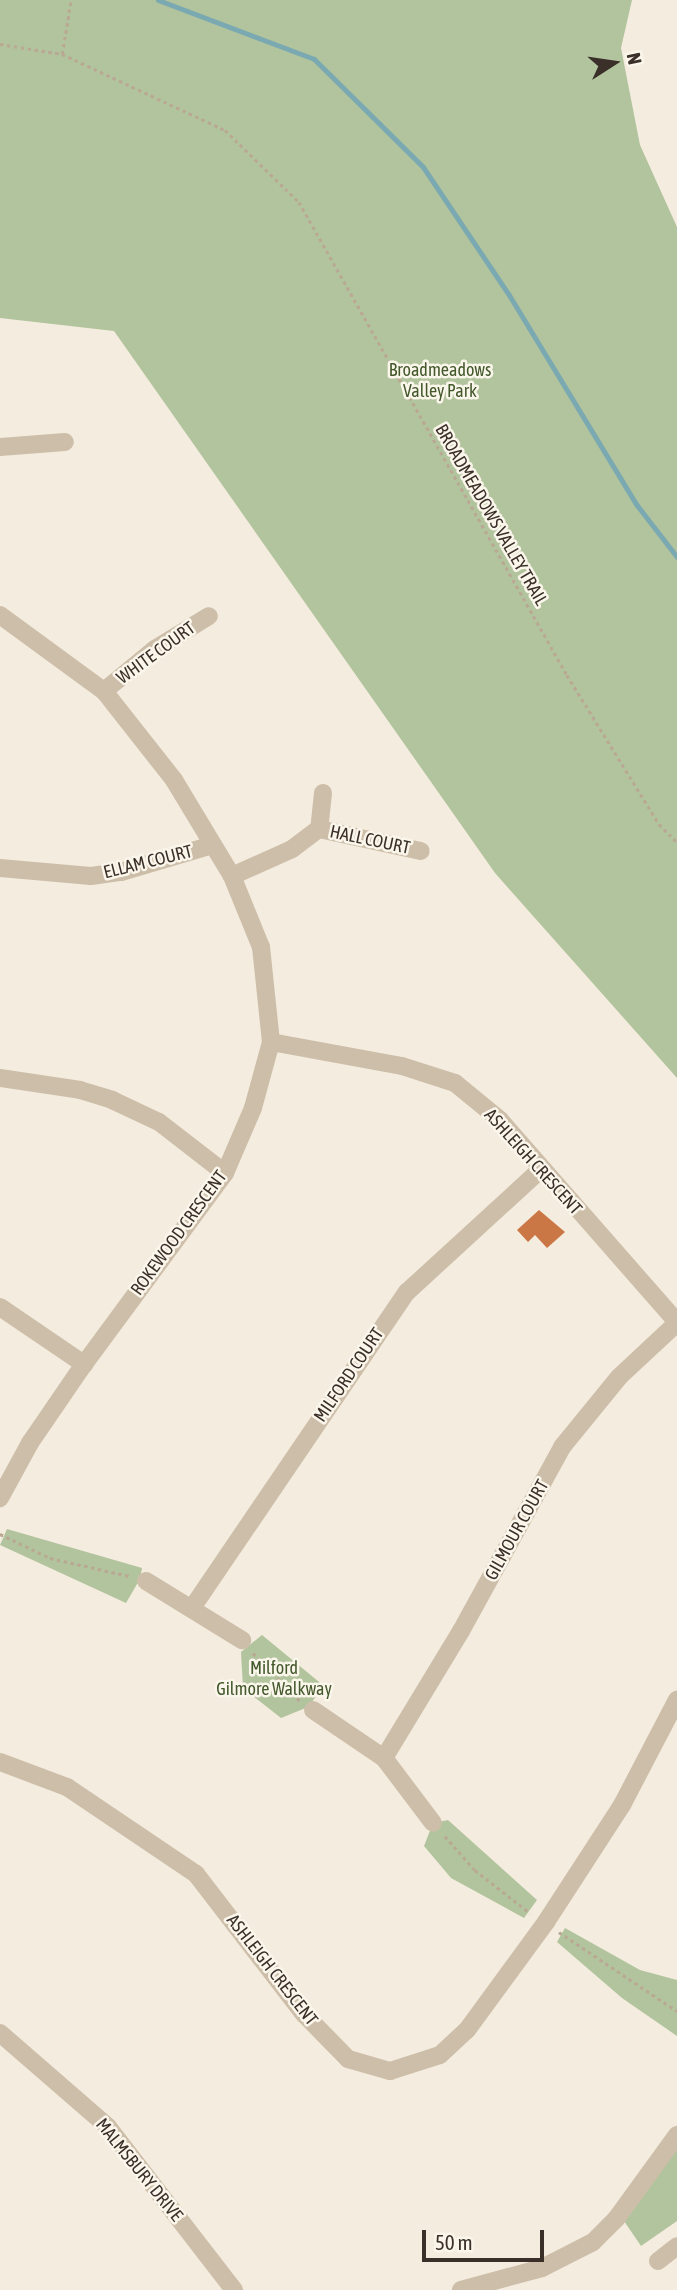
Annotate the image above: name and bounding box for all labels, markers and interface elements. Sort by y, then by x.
north arrow [579,28,649,98]
text: N [623,51,646,66]
park label: Broadmeadows Valley Park [389,360,491,402]
street label: BROADMEADOWS VALLEY TRAIL [430,421,552,609]
street label: WHITE COURT [112,617,200,689]
street label: HALL COURT [328,821,412,859]
street label: ELLAM COURT [101,841,195,883]
street label: ASHLEIGH CRESCENT [480,1105,586,1219]
street label: ROKEWOOD CRESCENT [127,1166,231,1300]
street label: MILFORD COURT [310,1324,388,1426]
street label: GILMOUR COURT [481,1476,553,1584]
park label: Milford Gilmore Walkway [216,1658,332,1700]
street label: ASHLEIGH CRESCENT [222,1910,322,2030]
street label: MALMSBURY DRIVE [91,2114,187,2226]
scale bar [425,2216,548,2260]
text: 50 m [435,2230,473,2254]

